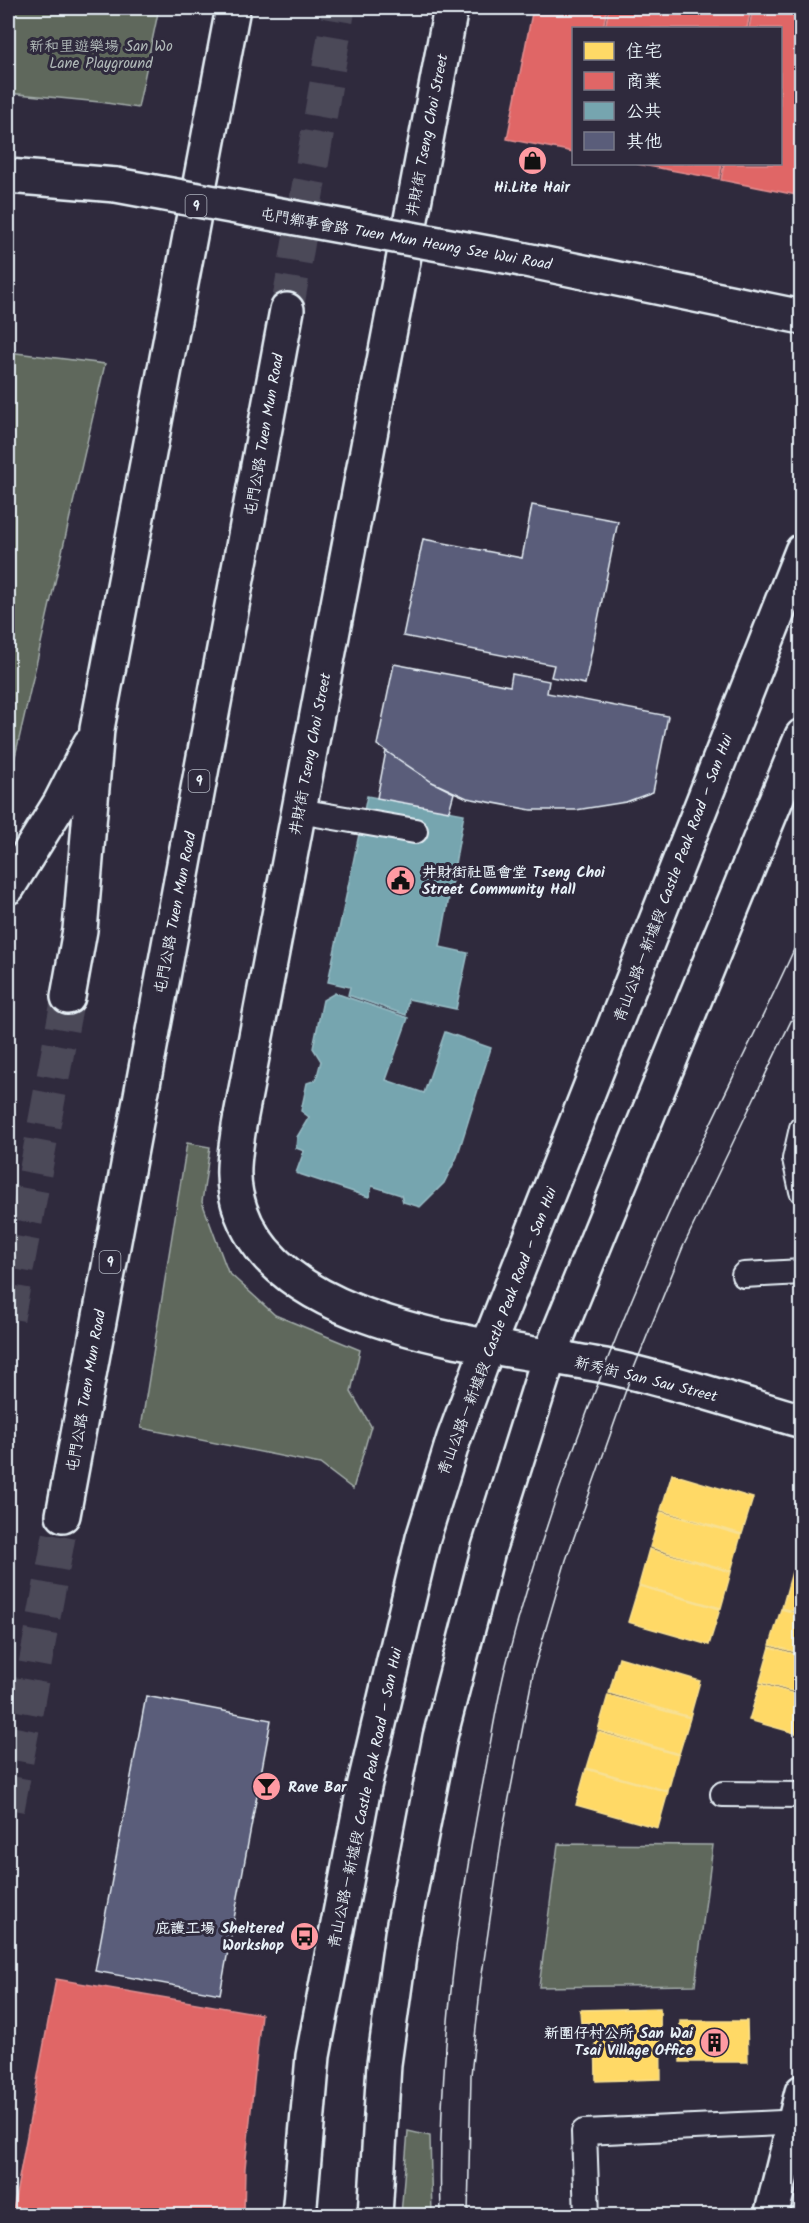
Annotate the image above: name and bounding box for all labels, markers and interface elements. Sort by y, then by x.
legend [572,27,782,165]
park label: 新和里遊樂場 San Wo Lane Playground [29,35,173,76]
text: 住宅 [626,38,662,67]
street label: 井財街 Tseng Choi Street [400,52,456,218]
text: 商業 [626,68,662,97]
text: 公共 [626,98,662,127]
text: 其他 [626,128,662,157]
shop icon: Hi.Lite Hair [516,144,548,176]
place label: Hi.Lite Hair [494,176,571,200]
road number: 9 [186,195,206,217]
street label: 屯門鄉事會路 Tuen Mun Heung Sze Wui Road [258,202,554,278]
street label: 屯門公路 Tuen Mun Road [239,351,291,519]
street label: 井財街 Tseng Choi Street [283,671,339,837]
street label: 青山公路－新墟段 Castle Peak Road – San Hui [608,730,741,1026]
road number: 9 [188,770,210,792]
street label: 屯門公路 Tuen Mun Road [148,829,204,997]
place label: 井財街社區會堂 Tseng Choi Street Community Hall [422,861,606,902]
public building icon: 井財街社區會堂 Tseng Choi Street Community Hall [385,865,417,897]
street label: 青山公路－新墟段 Castle Peak Road – San Hui [432,1183,565,1479]
road number: 9 [100,1251,120,1273]
street label: 屯門公路 Tuen Mun Road [61,1307,113,1475]
street label: 新秀街 San Sau Street [572,1351,720,1409]
street label: 青山公路－新墟段 Castle Peak Road – San Hui [322,1644,410,1951]
bar icon: Rave Bar [251,1771,283,1803]
place label: Rave Bar [288,1776,347,1800]
place label: 庇護工場 Sheltered Workshop [155,1917,285,1958]
bus stop icon: 庇護工場 Sheltered Workshop [289,1921,321,1953]
place label: 新圍仔村公所 San Wai Tsai Village Office [544,2022,694,2063]
building icon: 新圍仔村公所 San Wai Tsai Village Office [698,2026,730,2058]

